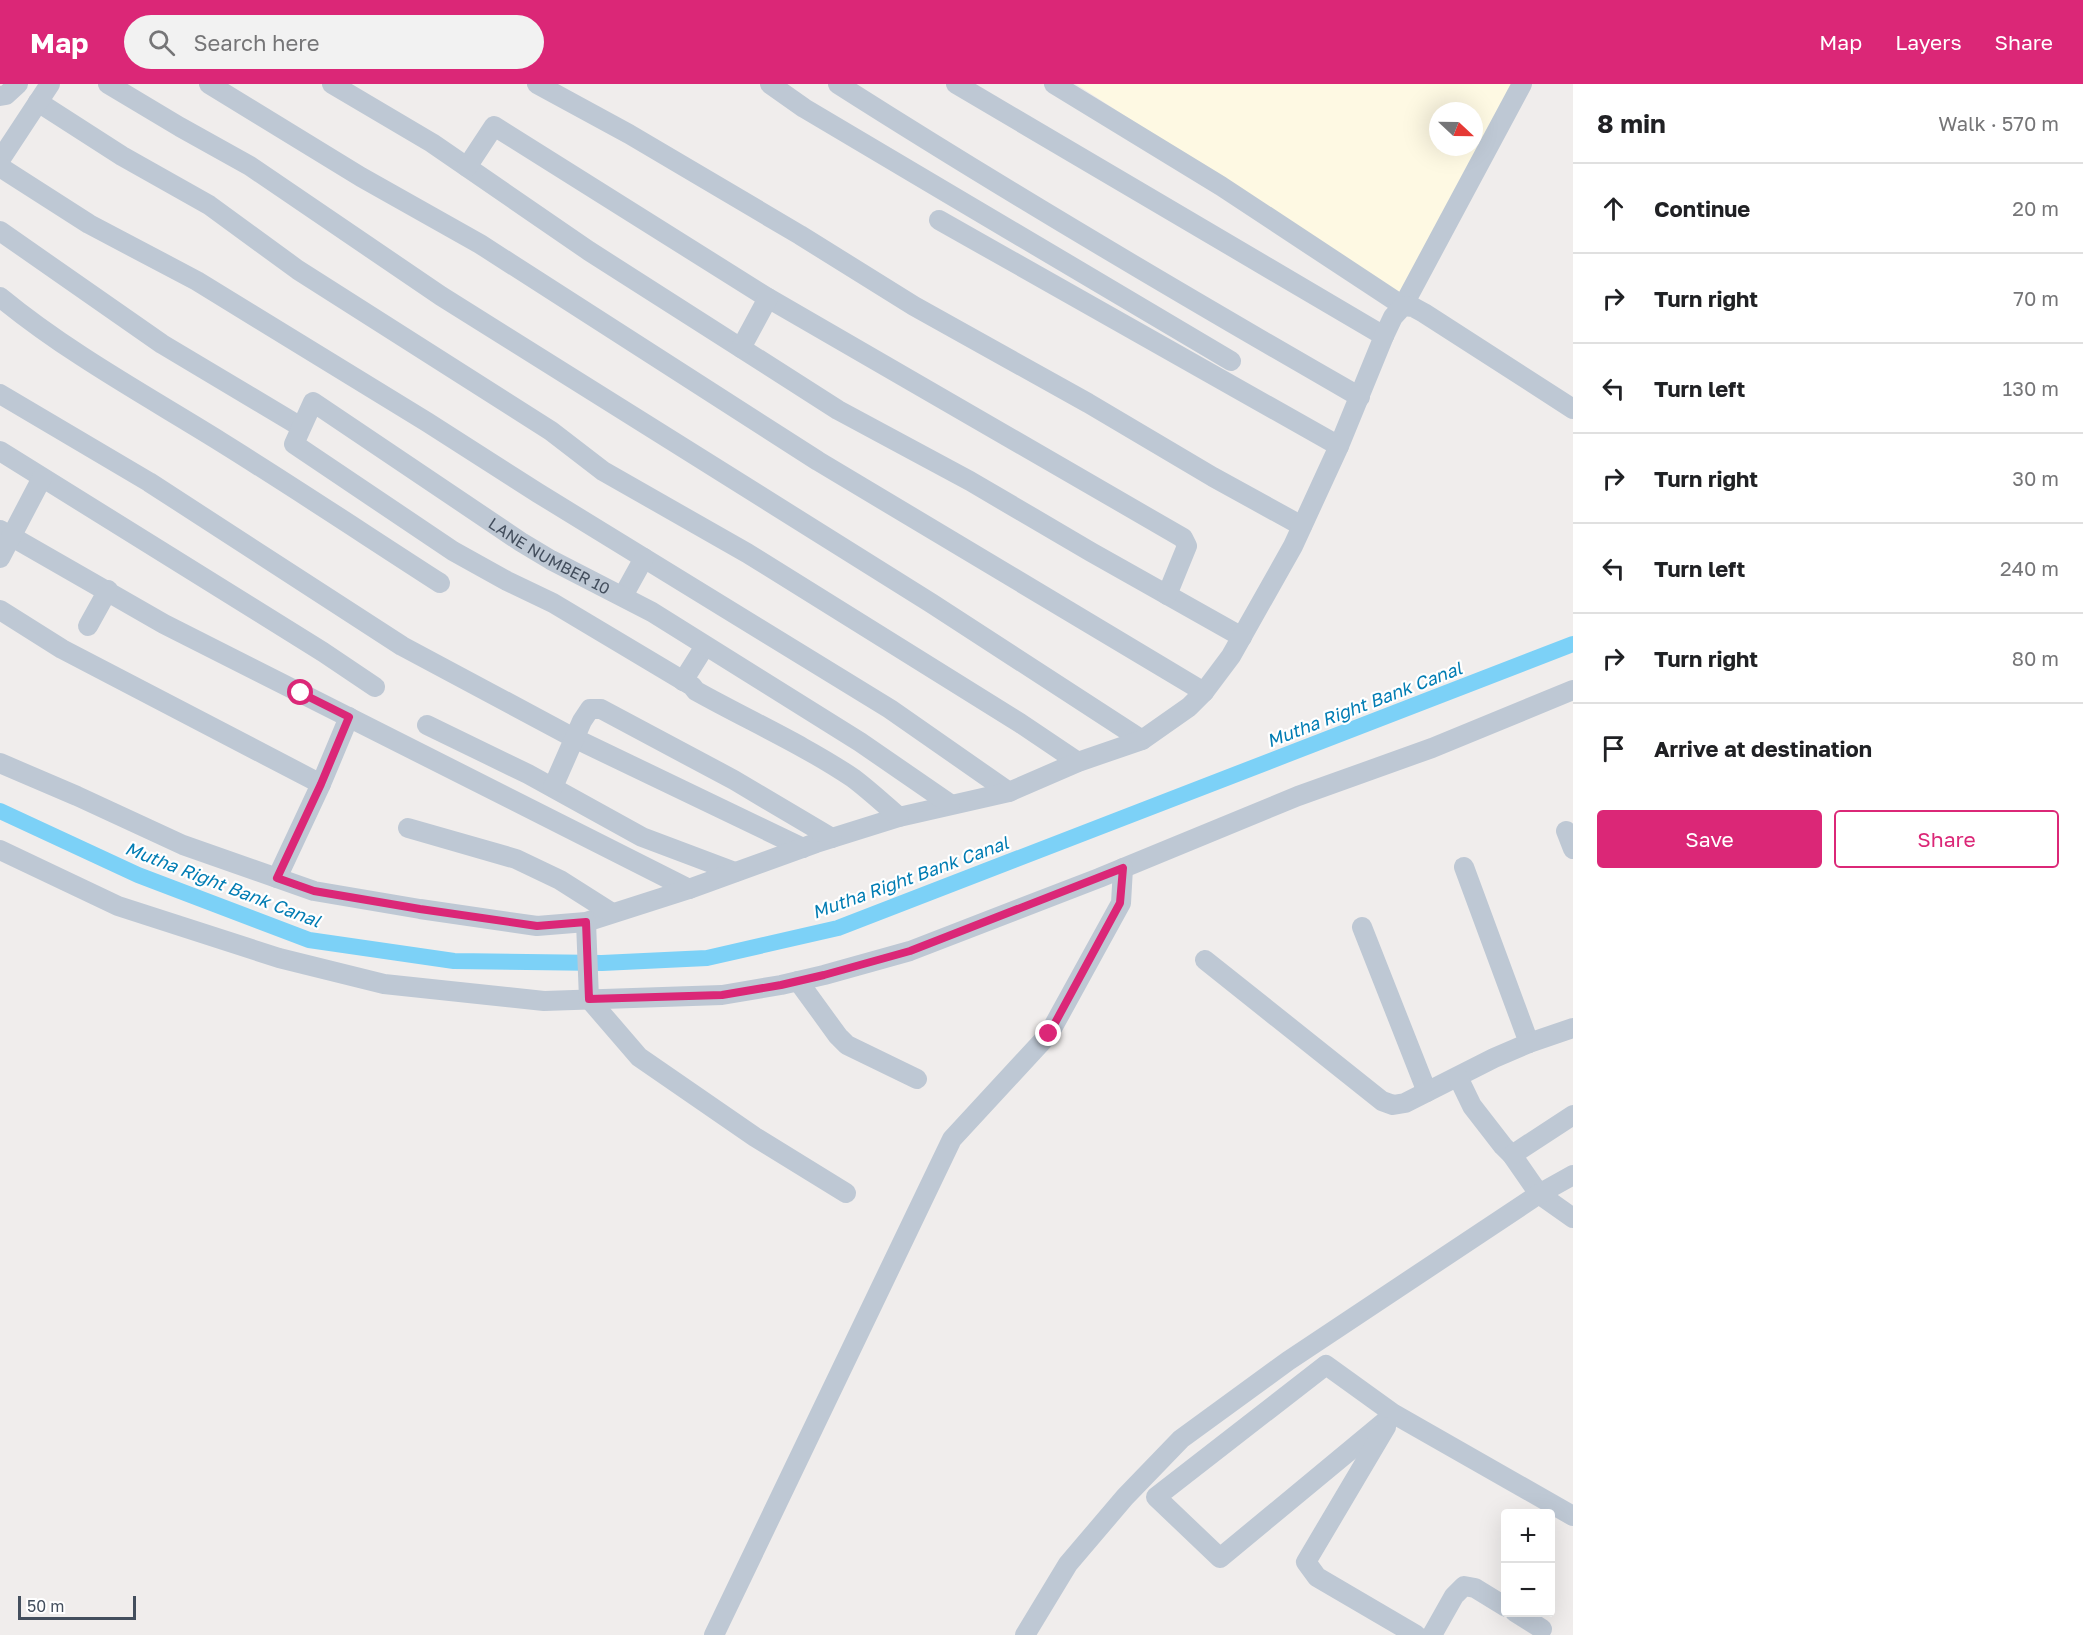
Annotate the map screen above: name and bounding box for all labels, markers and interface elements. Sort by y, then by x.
search box [124,15,544,69]
text: Map [30,26,88,59]
icon: search [145,26,178,59]
text: Search here [193,29,319,56]
text: Map [1819,29,1862,55]
text: Layers [1895,29,1962,55]
text: Share [1995,29,2053,55]
north arrow [1429,102,1483,156]
text: 8 min [1597,108,1666,139]
text: Walk · 570 m [1938,111,2059,135]
icon: ahead [1597,192,1630,225]
text: Continue [1654,195,1750,222]
text: 20 m [2012,196,2059,220]
icon: right [1597,282,1630,315]
text: Turn right [1654,285,1758,312]
text: 70 m [2013,286,2059,310]
icon: left [1597,372,1630,405]
text: Turn left [1654,375,1745,402]
text: 130 m [2003,376,2059,400]
icon: right [1597,462,1630,495]
text: Turn right [1654,465,1758,492]
text: 30 m [2012,466,2059,490]
street label: LANE NUMBER 10 [485,513,613,599]
icon: left [1597,552,1630,585]
text: Turn left [1654,555,1745,582]
text: 240 m [2000,556,2059,580]
icon: right [1597,642,1630,675]
text: Turn right [1654,645,1758,672]
text: 80 m [2012,646,2059,670]
water label: Mutha Right Bank Canal [1263,656,1466,751]
route start [287,679,313,705]
icon: arrive [1597,732,1630,765]
text: Arrive at destination [1654,735,1872,762]
button: Save [1597,810,1822,868]
button: Share [1834,810,2059,868]
water label: Mutha Right Bank Canal [809,831,1012,923]
water label: Mutha Right Bank Canal [122,837,325,932]
route end [1035,1020,1061,1046]
map controls [1501,1509,1555,1617]
button: + [1501,1509,1555,1563]
button: − [1501,1563,1555,1617]
scale bar [18,1593,136,1620]
text: 50 m [27,1596,64,1616]

